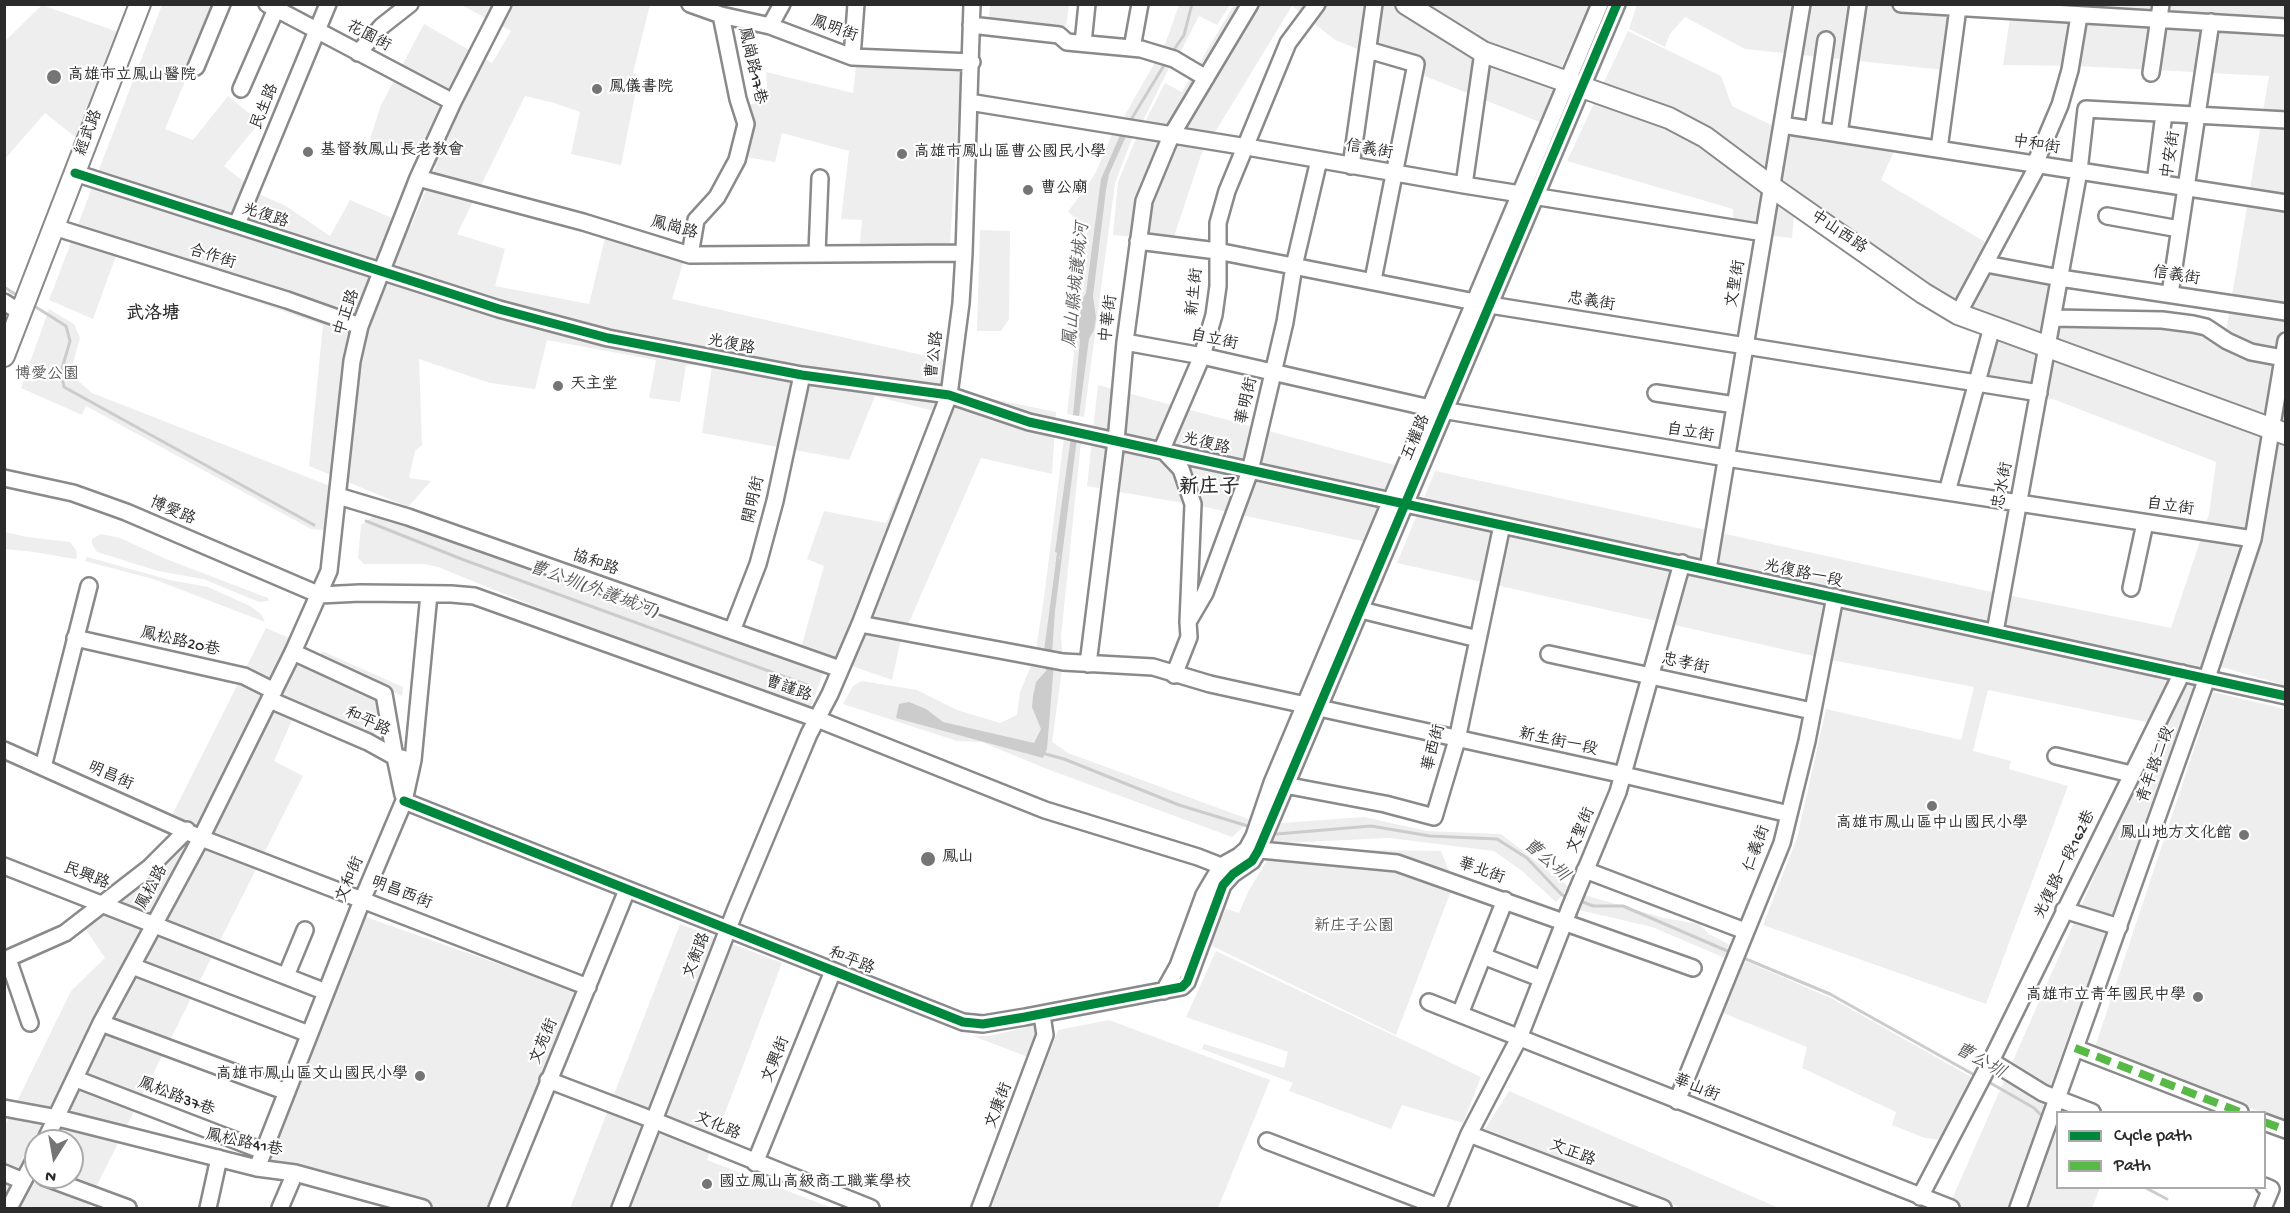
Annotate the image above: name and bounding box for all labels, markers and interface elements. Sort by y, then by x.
street label: 鳳明街 [808,13,860,47]
street label: 花園街 [342,17,394,57]
street label: 鳳崗路17巷 [733,25,769,107]
place label: 高雄市立鳳山醫院 [68,67,196,87]
marker: 高雄市立鳳山醫院 [45,68,63,86]
place label: 鳳儀書院 [609,79,673,99]
street label: 民生路 [248,81,284,133]
marker: 鳳儀書院 [590,82,604,96]
street label: 經武路 [72,107,108,159]
street label: 中安街 [2159,130,2185,180]
street label: 中和街 [2011,133,2061,159]
street label: 信義街 [1344,137,1394,165]
place label: 基督教鳳山長老教會 [320,142,464,162]
place label: 高雄市鳳山區曹公國民小學 [914,144,1106,164]
marker: 基督教鳳山長老教會 [301,145,315,159]
marker: 高雄市鳳山區曹公國民小學 [895,147,909,161]
place label: 曹公廟 [1040,180,1088,200]
marker: 曹公廟 [1021,183,1035,197]
street label: 光復路 [239,200,291,234]
street label: 中山西路 [1806,207,1870,259]
street label: 鳳崗路 [648,214,700,244]
water label: 鳳山縣城護城河 [1061,221,1095,349]
street label: 合作街 [186,242,238,274]
street label: 文聖街 [1723,259,1751,309]
street label: 信義街 [2151,264,2201,290]
street label: 新生街 [1184,267,1208,317]
street label: 中正路 [331,287,365,339]
street label: 忠義街 [1566,290,1616,316]
street label: 中華街 [1098,294,1122,344]
district label: 武洛塘 [126,304,180,326]
street label: 自立街 [1189,327,1239,355]
street label: 曹公路 [924,330,948,380]
street label: 光復路 [706,332,756,360]
park label: 博愛公園 [15,366,79,386]
street label: 華明街 [1233,375,1263,427]
place label: 天主堂 [570,376,618,396]
marker: 天主堂 [551,379,565,393]
street label: 五權路 [1399,412,1435,464]
street label: 自立街 [1665,421,1715,447]
street label: 光復路 [1180,430,1232,460]
street label: 忠水街 [1990,461,2018,511]
street label: 開明街 [740,474,770,526]
district label: 新庄子 [1179,477,1239,501]
street label: 博愛路 [146,494,198,530]
street label: 自立街 [2145,495,2195,521]
street label: 協和路 [569,547,621,581]
street label: 光復路一段 [1762,557,1844,593]
water label: 曹公圳(外護城河) [525,558,661,624]
street label: 鳳松路20巷 [138,625,222,661]
street label: 忠孝街 [1660,651,1710,679]
street label: 曹謹路 [762,673,814,707]
street label: 和平路 [341,704,393,742]
street label: 華西街 [1420,722,1450,774]
street label: 青年路二段 [2134,724,2180,806]
street label: 新生街一段 [1517,725,1599,761]
street label: 明昌街 [84,758,136,796]
marker: 高雄市鳳山區中山國民小學 [1925,799,1939,813]
street label: 文聖街 [1564,805,1600,857]
street label: 光復路一段162巷 [2031,808,2101,922]
place label: 高雄市鳳山區中山國民小學 [1836,815,2028,835]
street label: 仁義街 [1741,823,1775,875]
place label: 鳳山地方文化館 [2120,825,2232,845]
marker: 鳳山地方文化館 [2237,828,2251,842]
water label: 曹公圳 [1518,835,1572,887]
place label: 鳳山 [942,849,974,869]
marker: 鳳山 [919,850,937,868]
street label: 文和街 [333,854,369,906]
street label: 華北街 [1455,855,1507,889]
street label: 民興路 [60,859,112,895]
street label: 鳳松路 [133,862,173,914]
street label: 明昌西街 [368,874,434,914]
park label: 新庄子公園 [1314,918,1394,938]
street label: 文衡路 [680,930,716,982]
street label: 和平路 [825,944,877,980]
place label: 高雄市立青年國民中學 [2026,987,2186,1007]
marker: 高雄市立青年國民中學 [2191,990,2205,1004]
street label: 文苑街 [527,1016,563,1068]
street label: 文興街 [759,1034,795,1086]
water label: 曹公圳 [1950,1039,2008,1085]
place label: 高雄市鳳山區文山國民小學 [216,1066,408,1086]
marker: 高雄市鳳山區文山國民小學 [413,1069,427,1083]
street label: 華山街 [1670,1071,1722,1107]
street label: 鳳松路37巷 [135,1075,217,1121]
street label: 文康街 [982,1080,1018,1132]
street label: 文化路 [691,1109,743,1145]
legend [2056,1111,2266,1189]
street label: 鳳松路41巷 [204,1126,284,1162]
text: Cycle path [2114,1126,2192,1147]
north arrow [24,1129,84,1189]
street label: 文正路 [1546,1136,1598,1172]
text: Path [2114,1156,2151,1177]
text: N [44,1165,58,1186]
place label: 國立鳳山高級商工職業學校 [719,1174,911,1194]
marker: 國立鳳山高級商工職業學校 [700,1177,714,1191]

